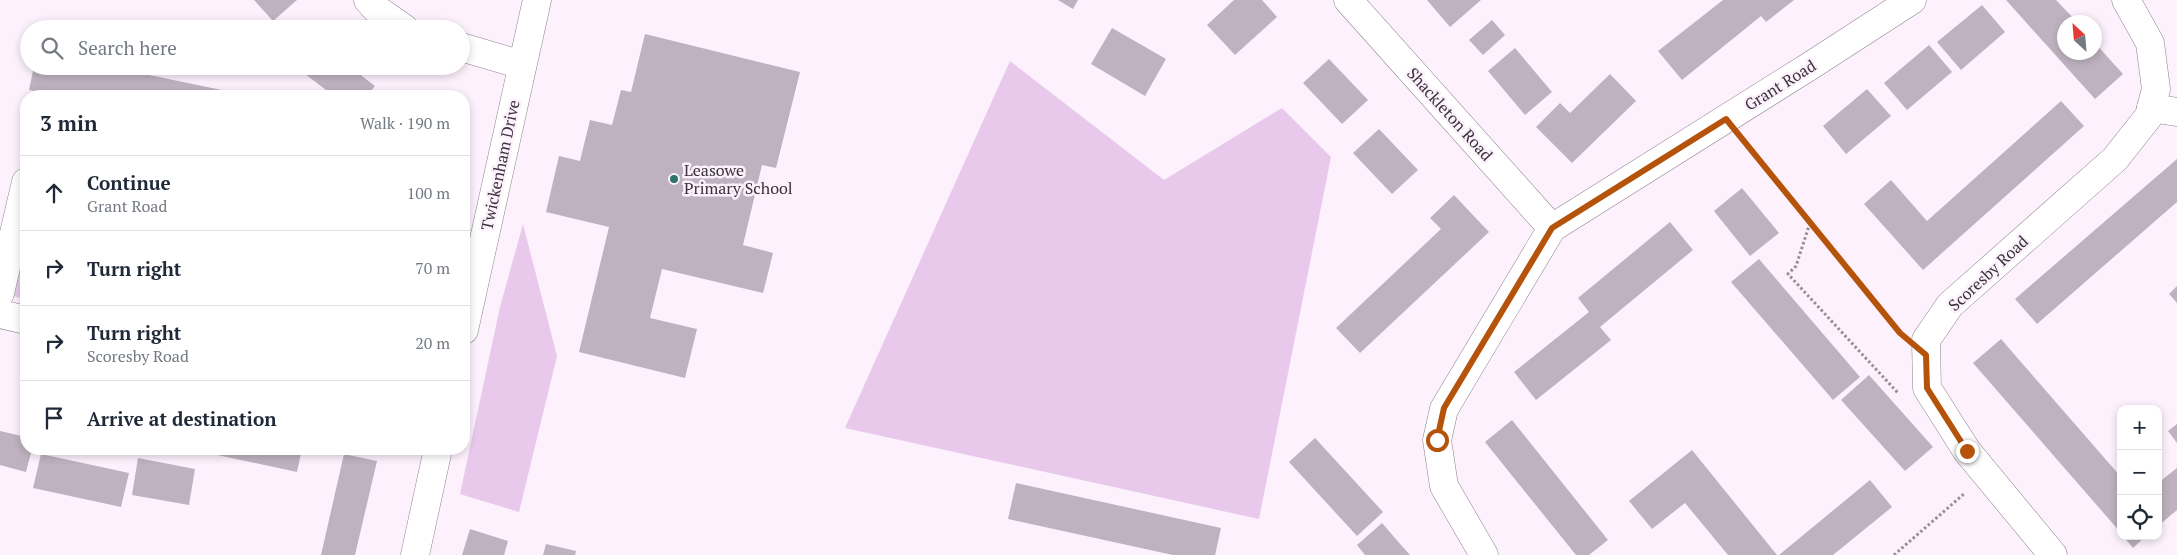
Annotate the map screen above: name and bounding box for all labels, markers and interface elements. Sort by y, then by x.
north arrow [2057,15,2102,60]
search box [20,20,470,75]
icon: search [38,34,66,62]
text: Search here [78,35,177,60]
street label: Grant Road [1740,54,1820,116]
street label: Shackleton Road [1402,63,1498,165]
street label: Twickenham Drive [475,98,525,232]
text: 3 min [40,109,97,137]
text: Walk · 190 m [360,112,450,134]
place label: Leasowe Primary School [684,159,793,199]
text: Continue [87,170,171,195]
marker: Leasowe Primary School [668,173,680,185]
icon: ahead [40,179,68,207]
text: 100 m [407,182,450,204]
text: Grant Road [87,195,167,217]
street label: Scoresby Road [1943,230,2033,316]
icon: right [40,254,68,282]
text: Turn right [87,256,181,281]
text: 70 m [415,257,450,279]
text: Turn right [87,320,181,345]
icon: right [40,329,68,357]
text: 20 m [415,332,450,354]
text: Scoresby Road [87,345,189,367]
icon: arrive [40,404,68,432]
map controls [2117,405,2162,540]
button: + [2117,405,2162,450]
text: Arrive at destination [87,406,276,431]
route start [1426,429,1449,452]
route end [1956,440,1979,463]
button: − [2117,450,2162,495]
button: locate [2117,495,2162,540]

